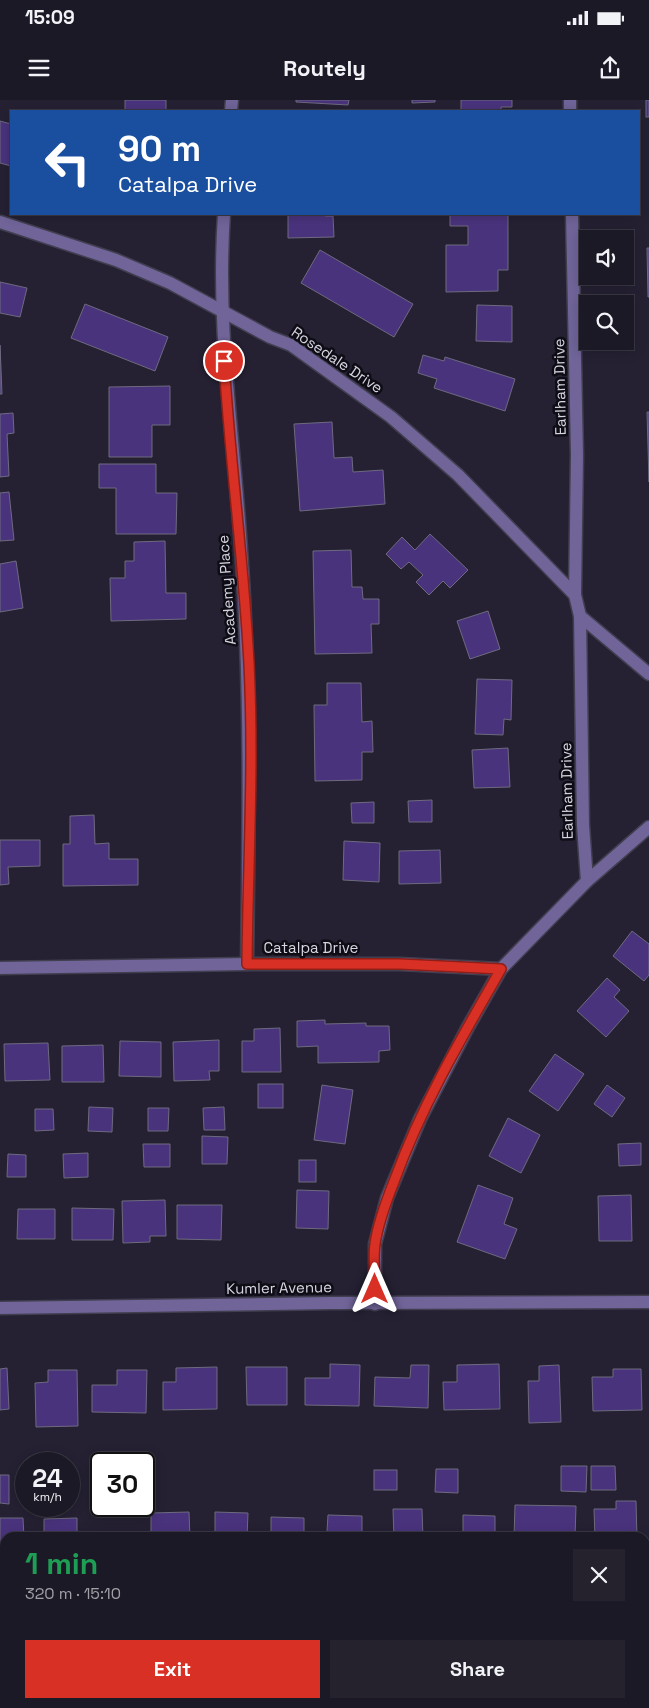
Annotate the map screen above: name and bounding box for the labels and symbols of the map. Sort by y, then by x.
street label: Rosedale Drive [288,322,387,397]
street label: Earlham Drive [549,338,570,436]
pin [203,340,245,382]
street label: Academy Place [213,534,240,646]
street label: Earlham Drive [556,742,577,840]
street label: Catalpa Drive [263,938,359,957]
position arrow [348,1262,400,1314]
street label: Kumler Avenue [226,1277,332,1298]
speed limit sign: 30 [90,1452,155,1517]

